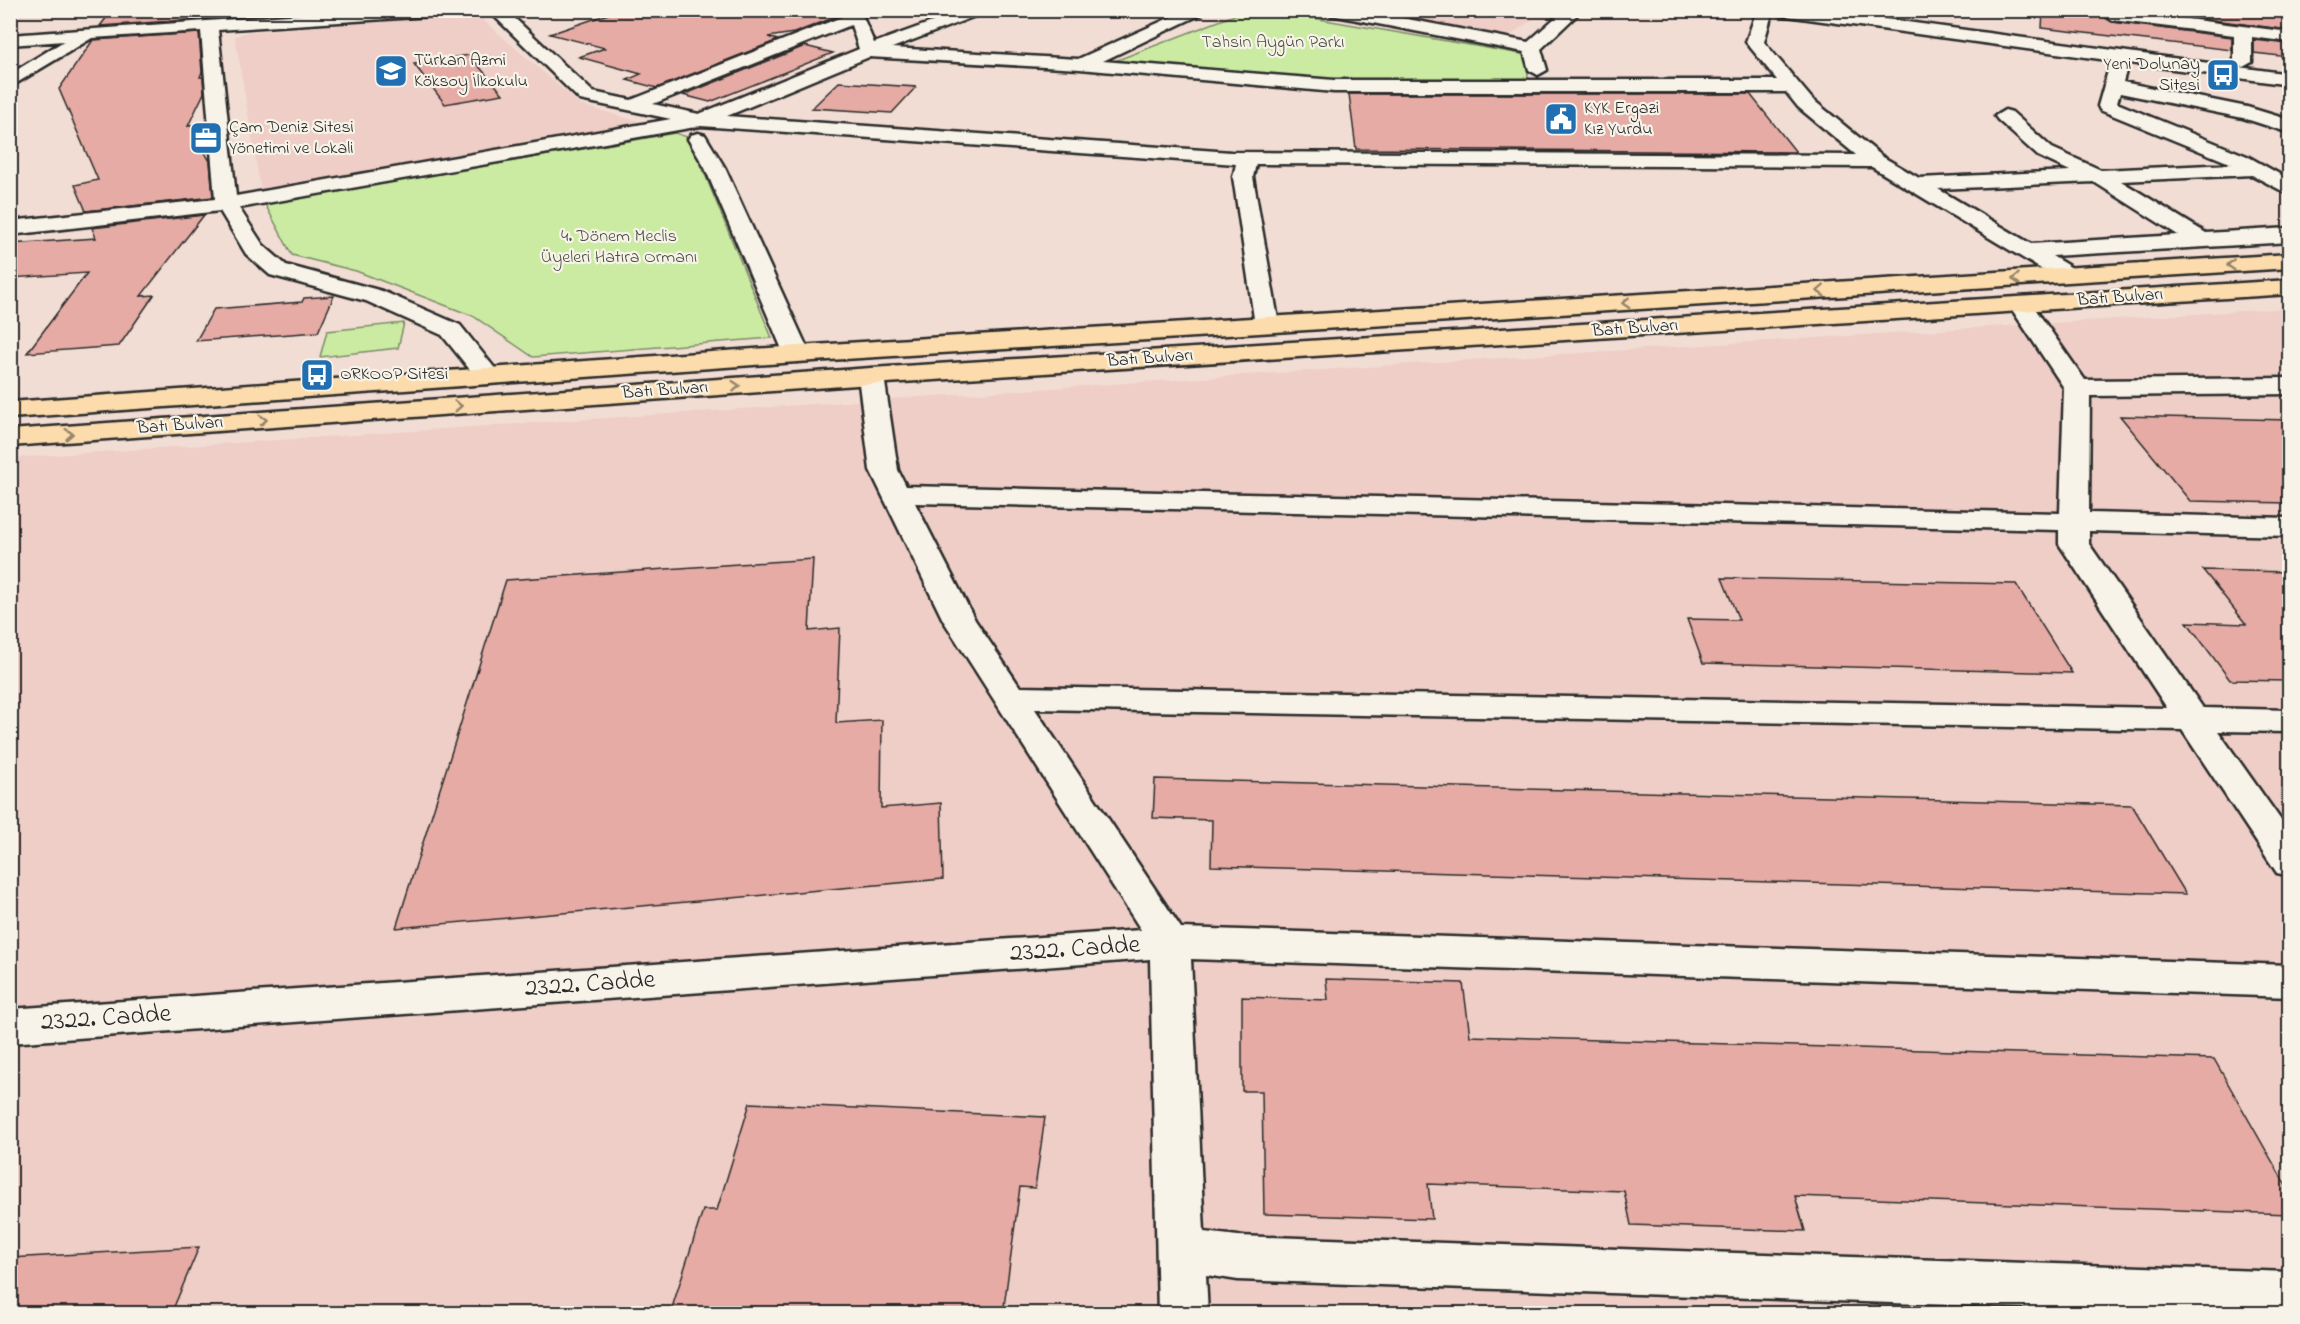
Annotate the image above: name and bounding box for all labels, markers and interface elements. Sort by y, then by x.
park label: Tahsin Aygün Parkı [1202,30,1344,57]
place label: Türkan Azmi Köksoy İlkokulu [414,48,528,95]
place label: Yeni Dolunay Sitesi [2103,52,2200,99]
school or university icon: Türkan Azmi Köksoy İlkokulu [373,53,409,89]
bus stop icon: Yeni Dolunay Sitesi [2205,57,2241,93]
place label: KYK Ergazi Kız Yurdu [1584,96,1659,143]
public building icon: KYK Ergazi Kız Yurdu [1543,101,1579,137]
place label: Çam Deniz Sitesi Yönetimi ve Lokali [229,115,354,162]
office icon: Çam Deniz Sitesi Yönetimi ve Lokali [188,120,224,156]
park label: 4. Dönem Meclis Üyeleri Hatıra Ormanı [541,224,697,271]
one-way arrow [2227,259,2236,272]
one-way arrow [2011,273,2020,286]
street label: Batı Bulvarı [2075,282,2164,314]
one-way arrow [1816,285,1825,298]
one-way arrow [1622,296,1631,309]
street label: Batı Bulvarı [1590,313,1679,345]
street label: Batı Bulvarı [1105,343,1194,375]
bus stop icon: ORKOOP Sitesi [299,357,335,393]
place label: ORKOOP Sitesi [340,362,448,388]
street label: Batı Bulvarı [620,375,709,407]
one-way arrow [732,379,741,392]
one-way arrow [453,400,462,413]
street label: Batı Bulvarı [135,410,224,442]
one-way arrow [259,414,268,427]
one-way arrow [64,428,73,441]
street label: 2322. Cadde [1009,926,1142,974]
street label: 2322. Cadde [524,961,657,1009]
street label: 2322. Cadde [40,995,173,1043]

